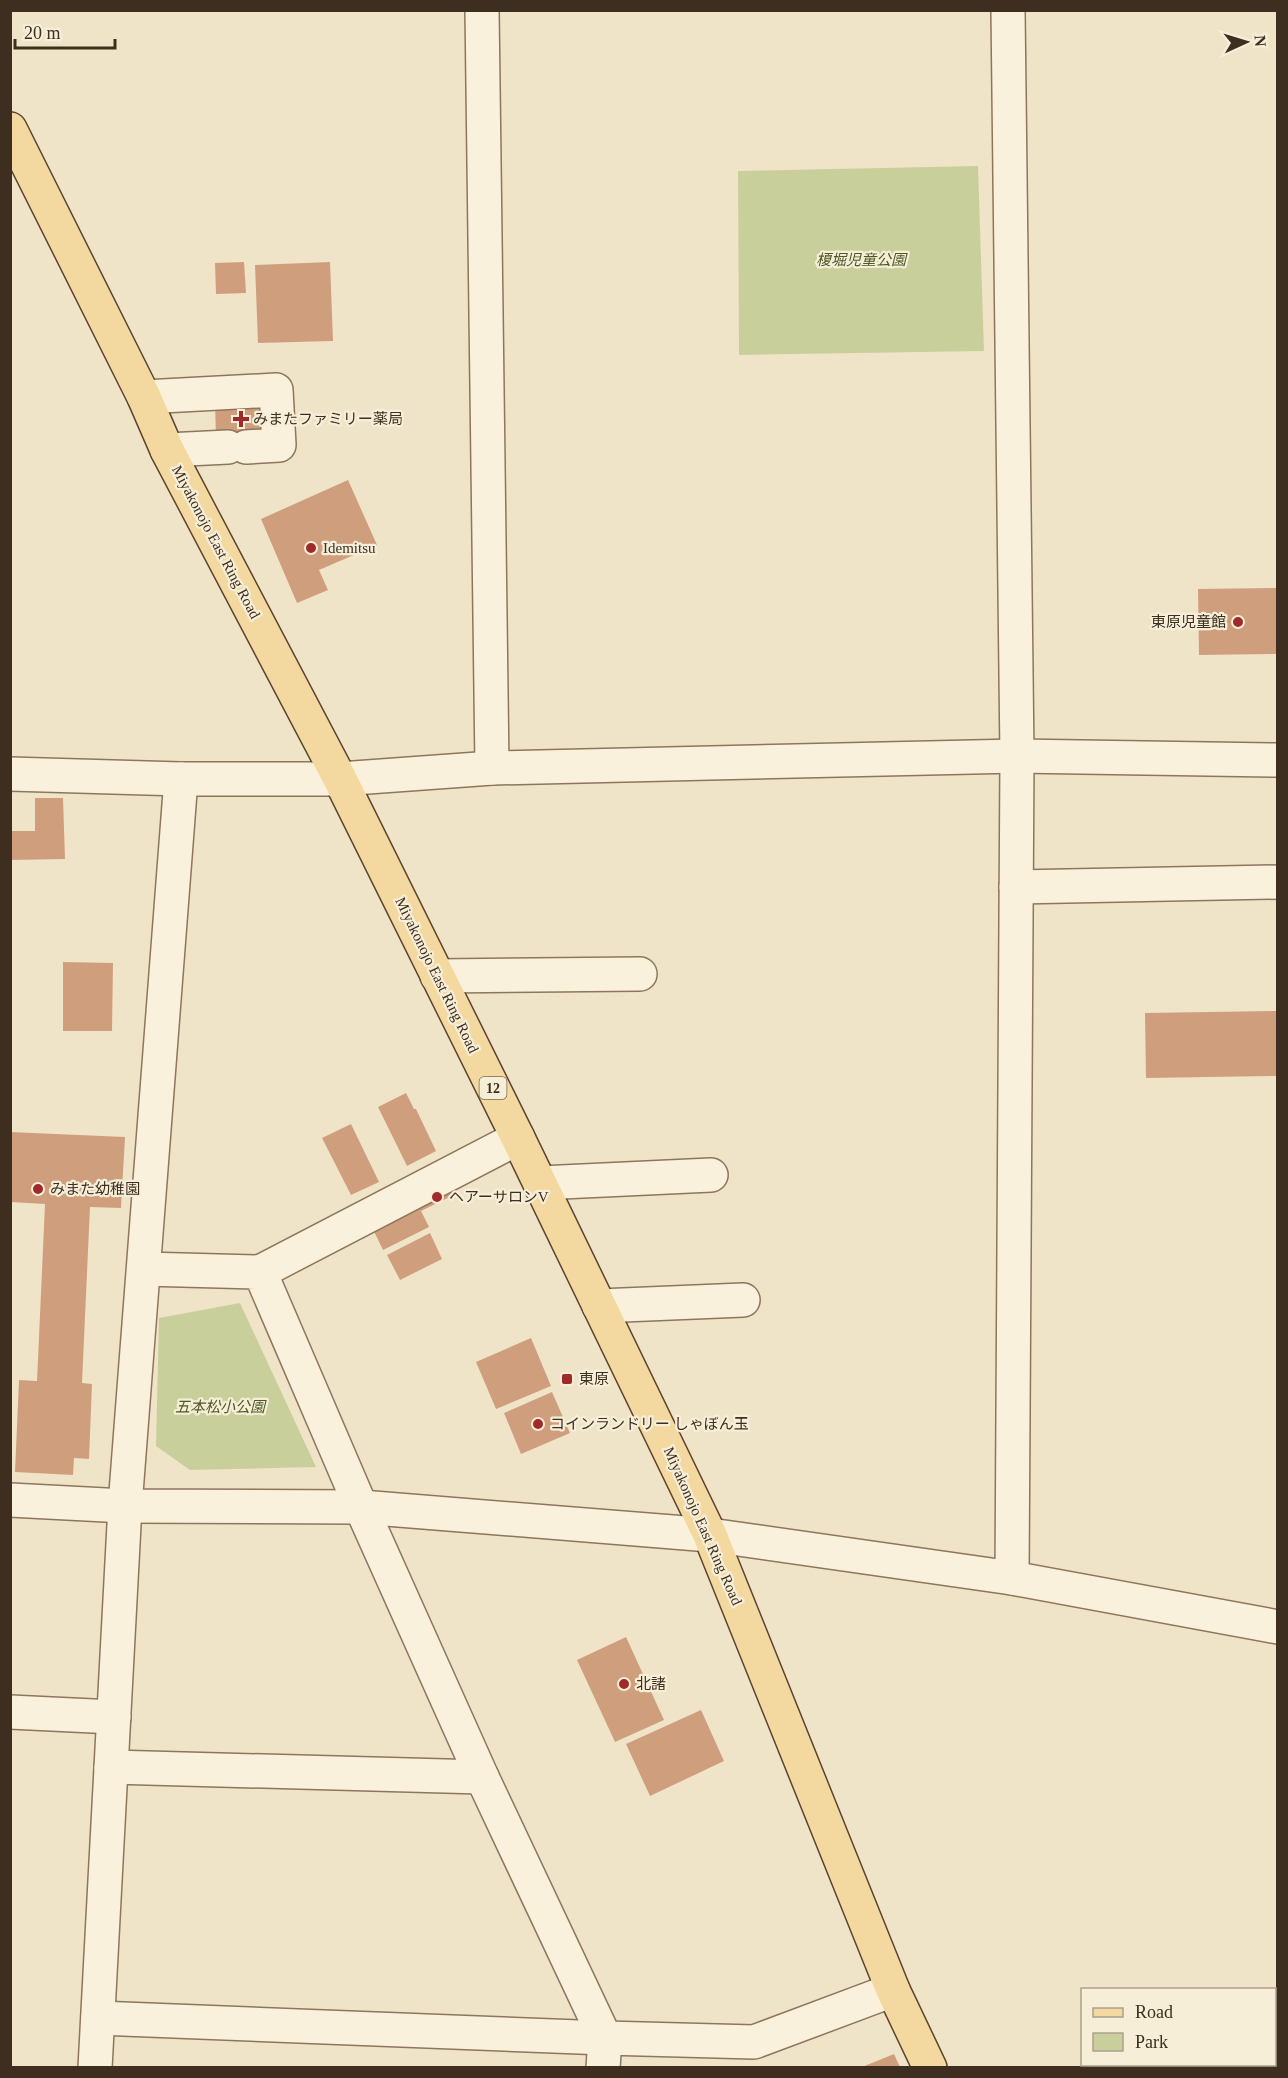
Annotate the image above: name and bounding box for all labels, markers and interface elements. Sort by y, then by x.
scale bar [15,12,116,50]
north arrow [1216,12,1276,72]
text: 20 m [24,23,61,43]
text: N [1252,35,1269,48]
park label: 榎堀児童公園 [816,252,908,268]
place label: みまたファミリー薬局 [253,411,403,427]
marker: みまたファミリー薬局 [234,412,248,426]
street label: Miyakonojo East Ring Road [169,463,263,622]
place label: Idemitsu [323,540,376,556]
marker: Idemitsu [304,541,318,555]
place label: 東原児童館 [1151,614,1226,630]
marker: 東原児童館 [1231,615,1245,629]
street label: Miyakonojo East Ring Road [392,895,482,1056]
road number: 12 [480,1077,506,1099]
place label: みまた幼稚園 [50,1181,140,1197]
marker: みまた幼稚園 [31,1182,45,1196]
place label: ヘアーサロンV [449,1189,549,1205]
marker: ヘアーサロンV [430,1190,444,1204]
place label: 東原 [579,1371,609,1387]
marker: 東原 [560,1372,574,1386]
park label: 五本松小公園 [175,1399,267,1415]
place label: コインランドリー しゃぼん玉 [550,1416,749,1432]
marker: コインランドリー しゃぼん玉 [531,1417,545,1431]
street label: Miyakonojo East Ring Road [661,1445,745,1608]
place label: 北諸 [636,1675,666,1692]
marker: 北諸 [617,1677,631,1691]
legend [1081,1988,1276,2066]
text: Road [1135,2002,1173,2022]
text: Park [1135,2032,1168,2052]

